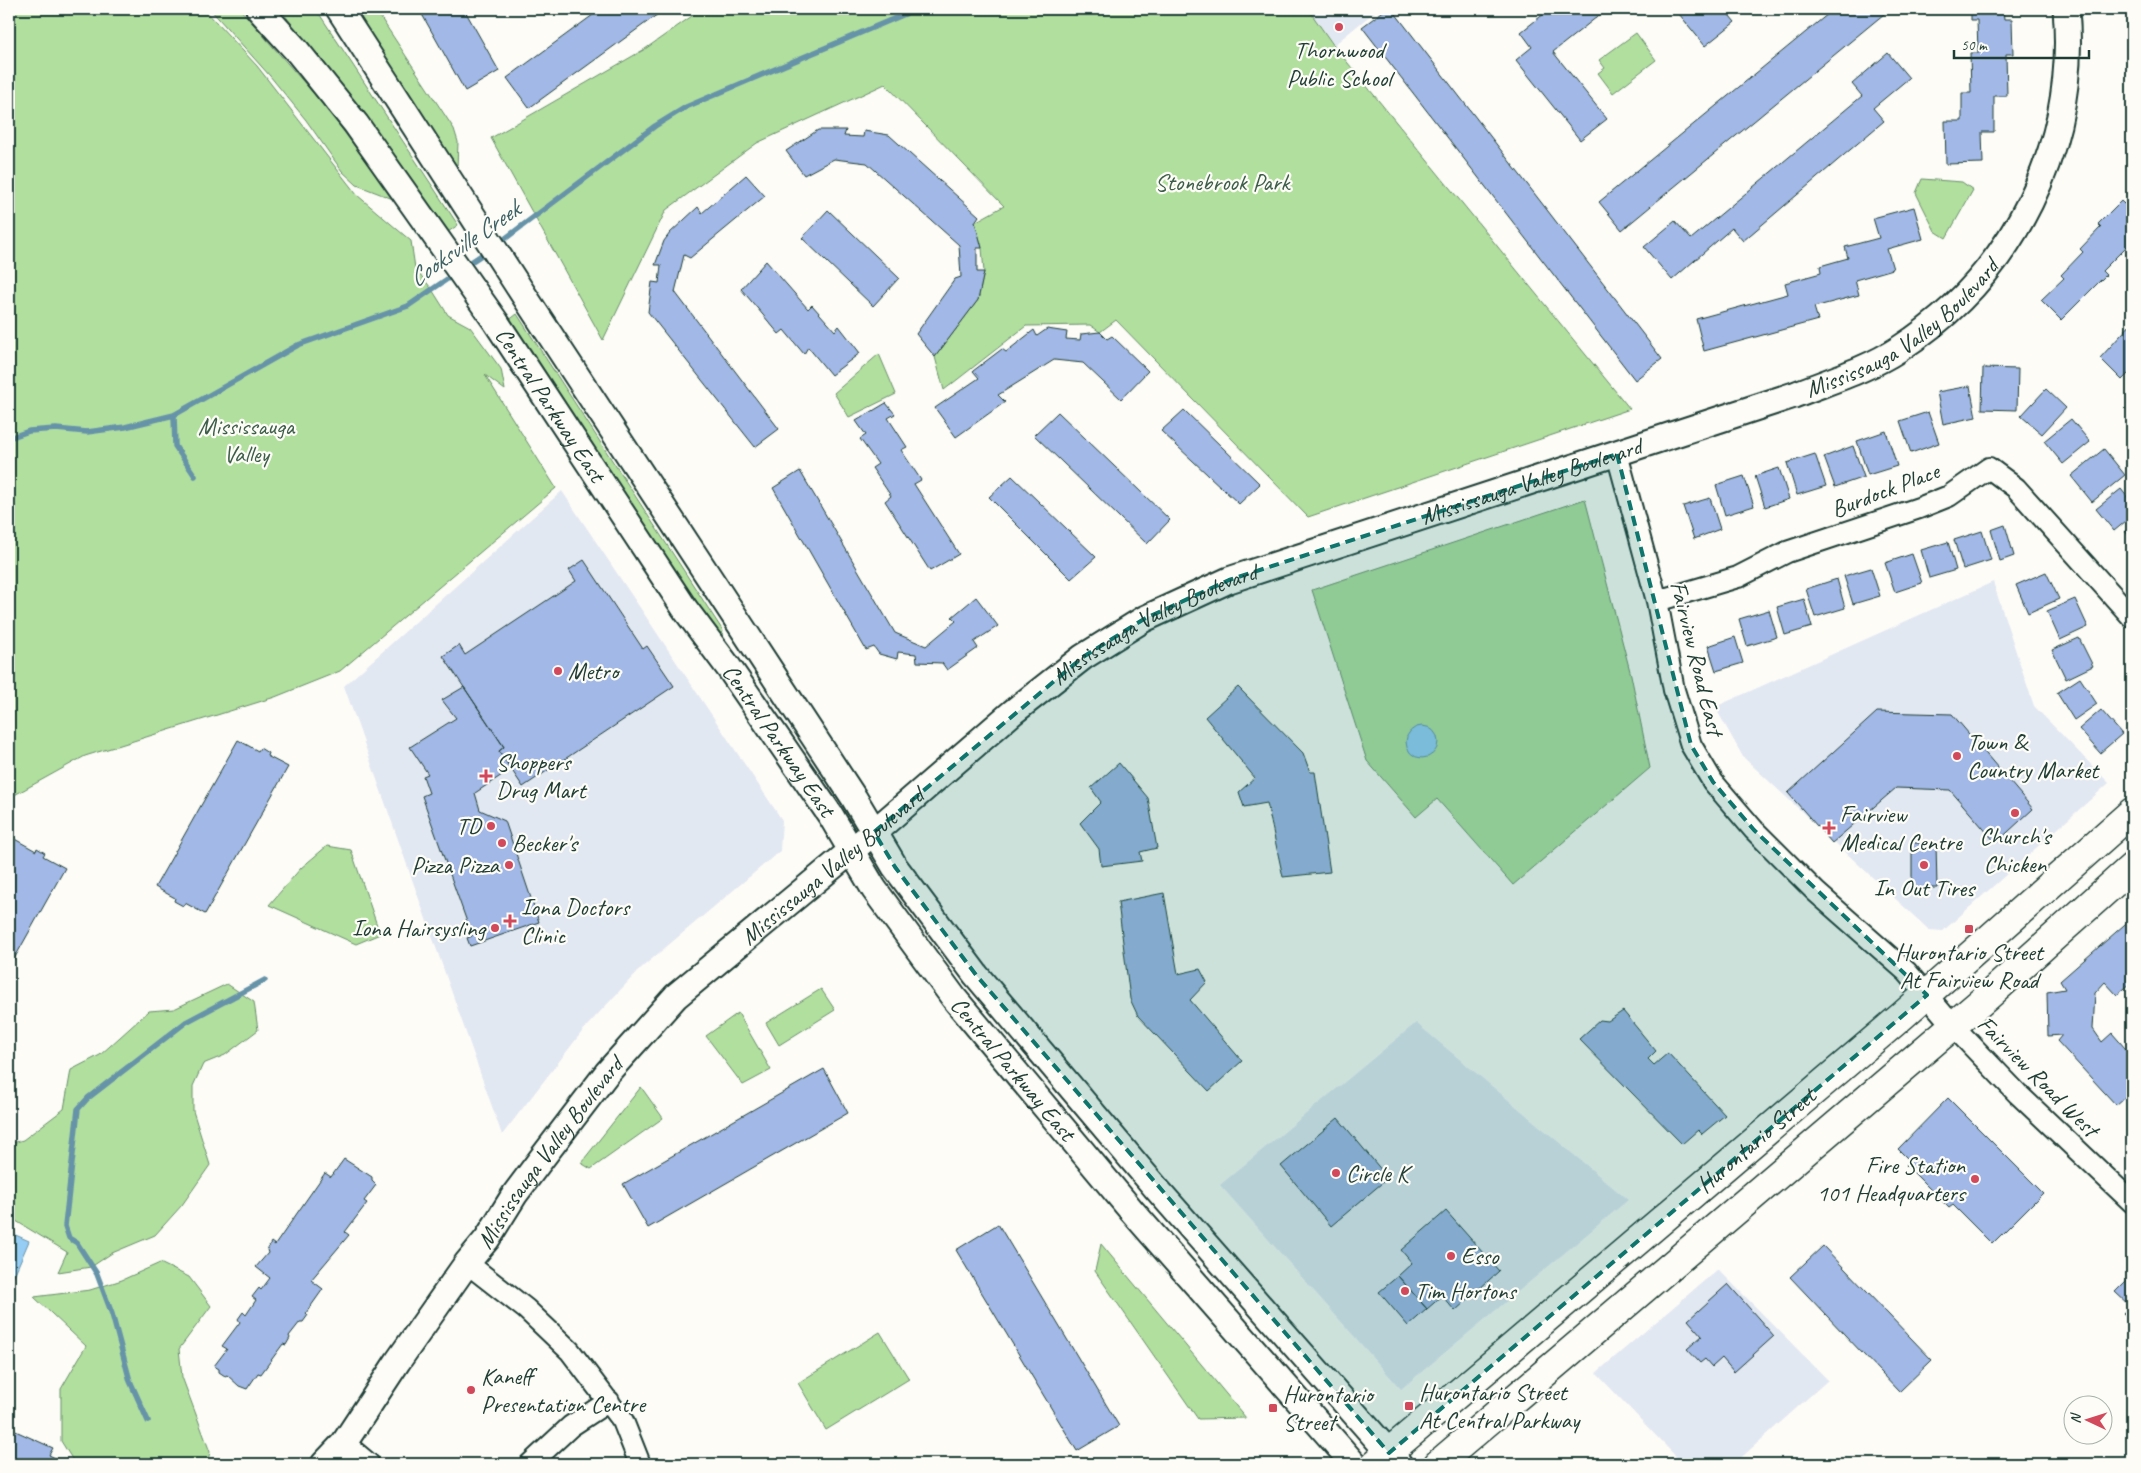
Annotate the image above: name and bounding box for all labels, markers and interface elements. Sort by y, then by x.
marker: Thornwood Public School [1333,21,1345,33]
scale bar [1954,28,2088,60]
place label: Thornwood Public School [1287,35,1395,93]
text: 50 m [1961,36,1988,55]
park label: Stonebrook Park [1155,167,1292,197]
water label: Cooksville Creek [402,191,530,294]
street label: Mississauga Valley Boulevard [1801,250,2007,404]
street label: Central Parkway East [489,322,613,489]
park label: Mississauga Valley [198,411,295,469]
street label: Mississauga Valley Boulevard [1417,430,1649,531]
street label: Burdock Place [1827,455,1945,524]
street label: Mississauga Valley Boulevard [1045,556,1264,691]
street label: Fairview Road East [1663,578,1731,741]
place label: Metro [568,656,621,686]
street label: Central Parkway East [716,658,843,824]
marker: Metro [552,665,564,677]
place label: Town & Country Market [1967,727,2100,785]
place label: Shoppers Drug Mart [496,747,588,805]
marker: Town & Country Market [1951,750,1963,762]
marker: Shoppers Drug Mart [480,770,492,782]
street label: Mississauga Valley Boulevard [734,778,933,951]
place label: Fairview Medical Centre [1840,799,1964,857]
marker: Church's Chicken [2009,807,2021,819]
place label: TD [456,811,483,841]
marker: TD [485,820,497,832]
marker: Fairview Medical Centre [1822,821,1836,835]
place label: Church's Chicken [1979,821,2053,879]
place label: Becker's [512,828,580,858]
marker: Becker's [496,837,508,849]
place label: Pizza Pizza [411,850,501,880]
marker: Pizza Pizza [503,859,515,871]
marker: In Out Tires [1918,859,1930,871]
place label: In Out Tires [1874,873,1977,903]
place label: Iona Doctors Clinic [521,892,631,950]
place label: Iona Hairsysling [352,913,487,943]
marker: Iona Doctors Clinic [503,914,517,928]
marker: Iona Hairsysling [489,922,501,934]
marker: Hurontario Street At Fairview Road [1963,923,1975,935]
place label: Hurontario Street At Fairview Road [1895,937,2045,995]
street label: Central Parkway East [944,990,1083,1148]
street label: Fairview Road West [1971,1009,2107,1145]
street label: Mississauga Valley Boulevard [470,1048,632,1254]
street label: Hurontario Street [1690,1080,1823,1199]
place label: Fire Station 101 Headquarters [1817,1150,1967,1208]
place label: Circle K [1346,1158,1414,1188]
marker: Circle K [1330,1167,1342,1179]
marker: Fire Station 101 Headquarters [1969,1173,1981,1185]
place label: Esso [1461,1241,1500,1271]
marker: Esso [1445,1250,1457,1262]
place label: Tim Hortons [1415,1276,1518,1306]
marker: Tim Hortons [1399,1285,1411,1297]
place label: Kaneff Presentation Centre [481,1361,647,1419]
place label: Hurontario Street At Central Parkway [1419,1377,1581,1435]
place label: Hurontario Street [1283,1379,1375,1437]
marker: Kaneff Presentation Centre [465,1384,477,1396]
north arrow [2064,1396,2114,1446]
marker: Hurontario Street At Central Parkway [1403,1400,1415,1412]
marker: Hurontario Street [1267,1402,1279,1414]
text: N [2067,1412,2084,1424]

